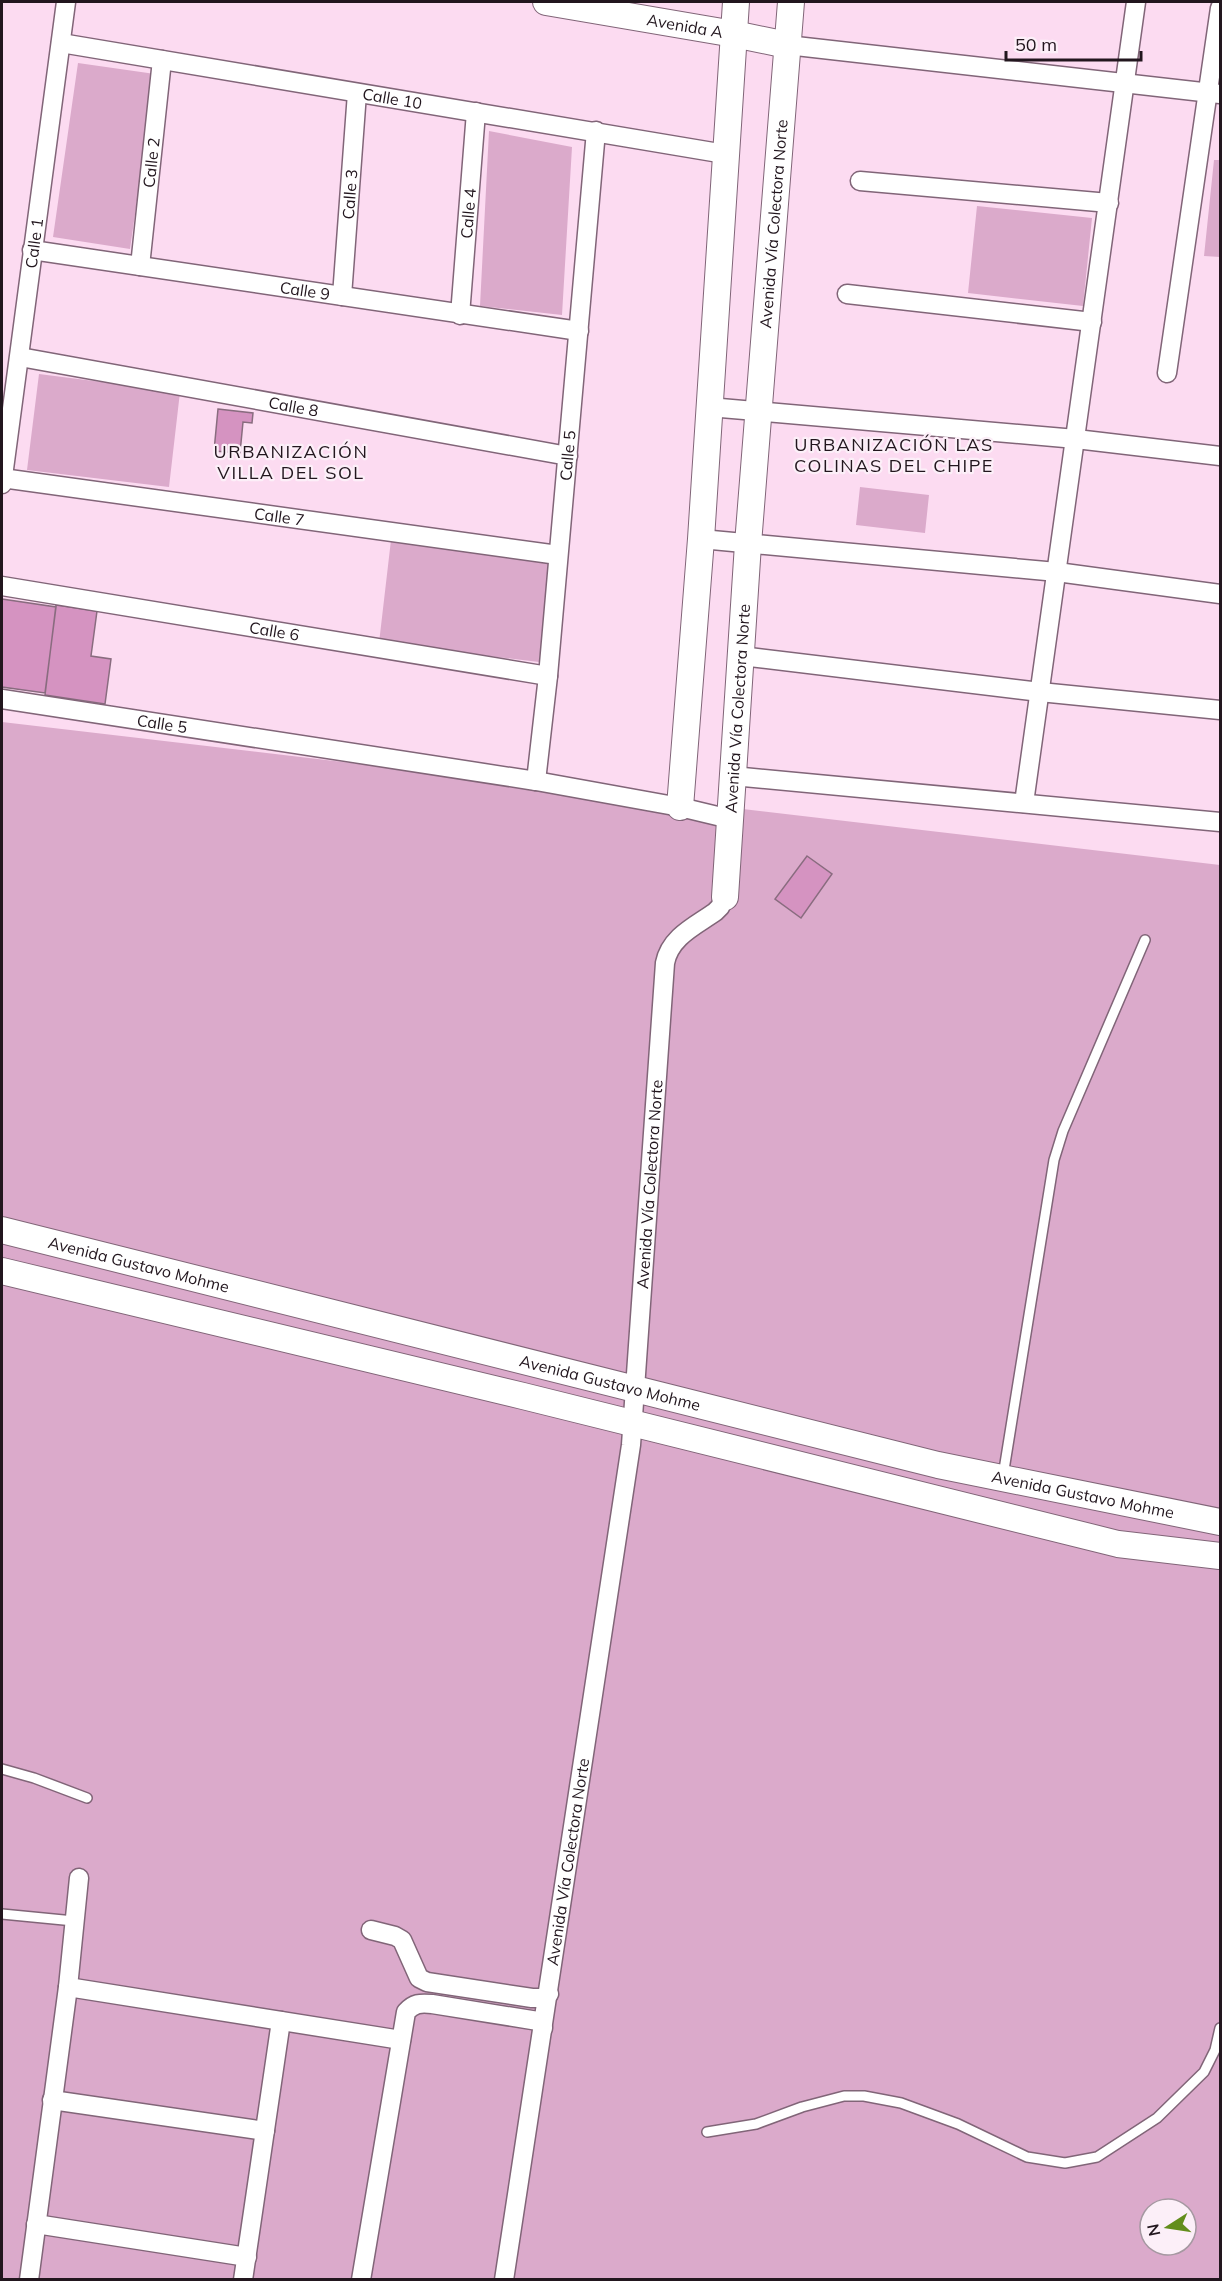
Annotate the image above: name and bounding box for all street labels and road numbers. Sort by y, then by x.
street label: Avenida A [645,9,725,42]
street label: Calle 10 [361,84,424,113]
street label: Avenida Vía Colectora Norte [755,118,792,329]
street label: Calle 2 [138,136,164,189]
street label: Calle 3 [338,168,361,220]
street label: Calle 4 [456,187,480,239]
street label: Calle 1 [21,217,47,269]
street label: Calle 9 [279,277,331,304]
street label: Calle 8 [267,392,320,421]
street label: Calle 5 [555,430,580,482]
street label: Calle 7 [253,503,306,530]
street label: Avenida Vía Colectora Norte [720,603,754,814]
street label: Calle 6 [248,617,301,645]
street label: Calle 5 [136,710,189,737]
street label: Avenida Vía Colectora Norte [632,1079,667,1290]
street label: Avenida Gustavo Mohme [46,1232,231,1297]
street label: Avenida Gustavo Mohme [518,1350,703,1415]
street label: Avenida Gustavo Mohme [990,1466,1176,1523]
street label: Avenida Vía Colectora Norte [542,1757,593,1967]

